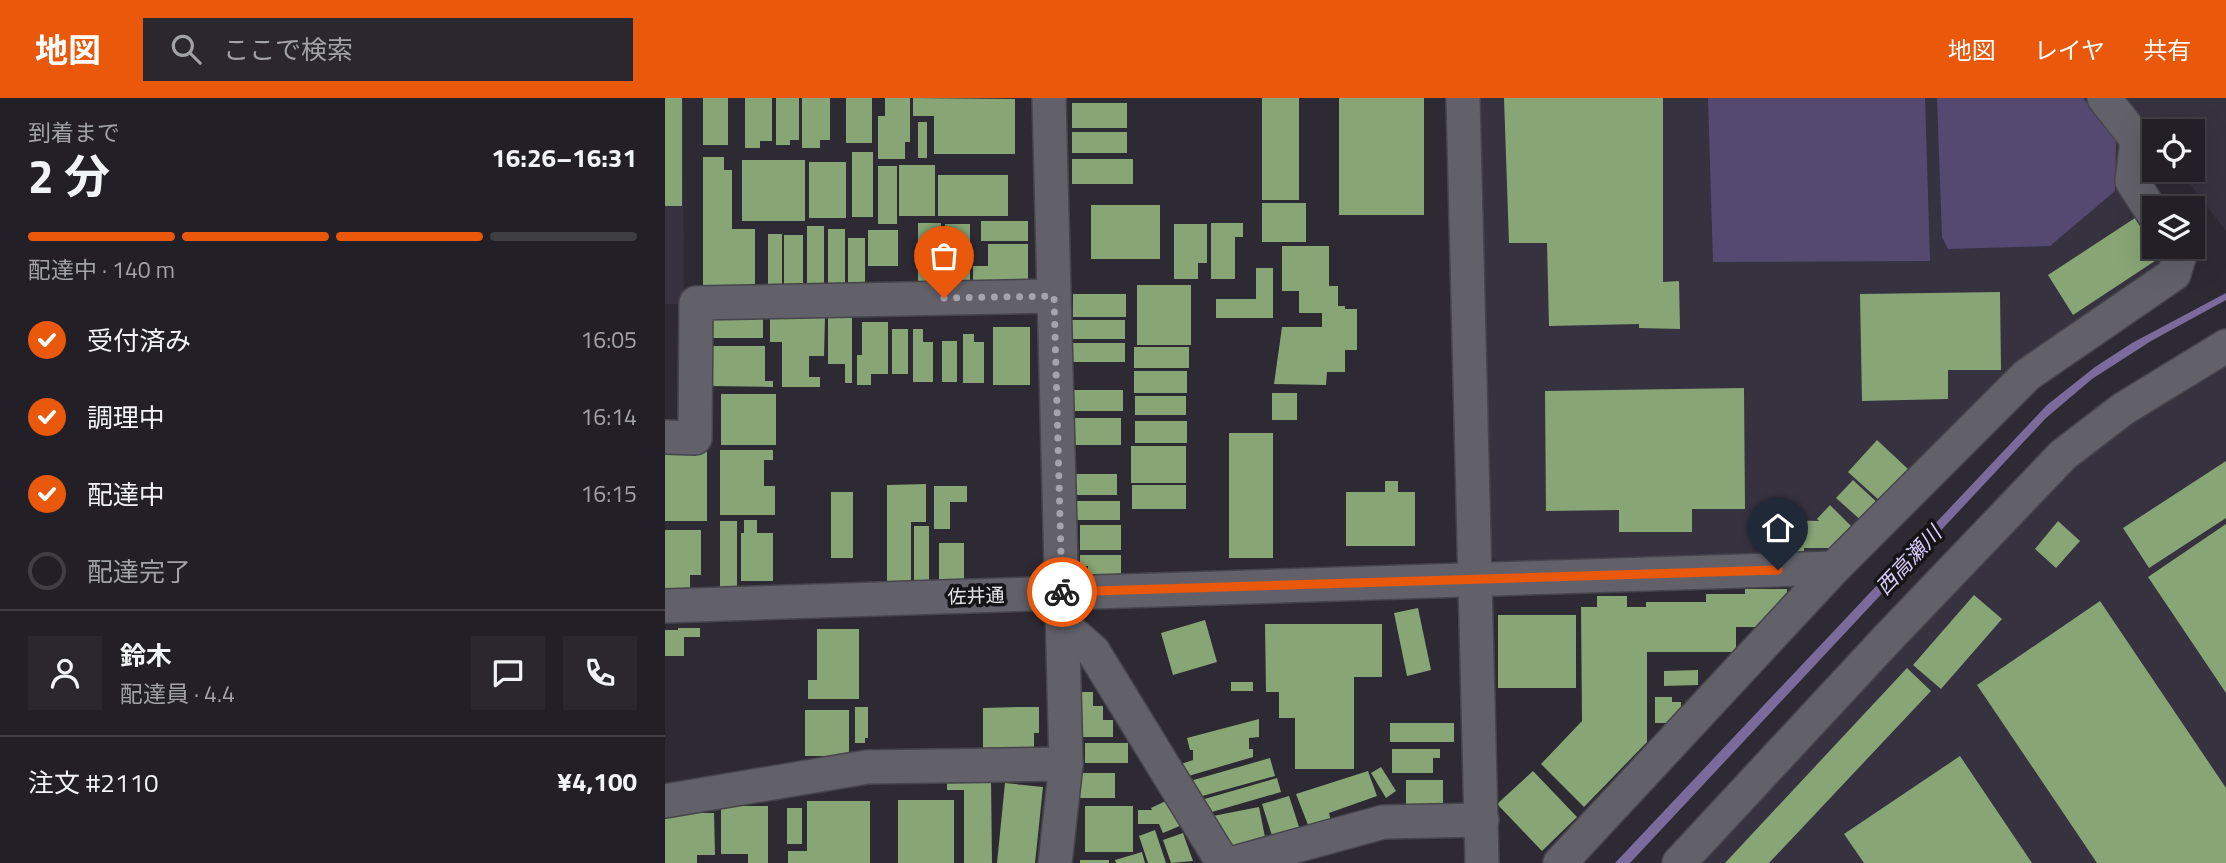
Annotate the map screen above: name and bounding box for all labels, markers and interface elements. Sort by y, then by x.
search box [143,18,633,81]
text: 地図 [35,25,101,75]
icon: search [167,30,205,68]
text: ここで検索 [223,30,353,69]
text: 地図 [1948,32,1996,68]
text: レイヤ [2034,32,2105,68]
text: 共有 [2143,32,2191,68]
text: 到着まで [28,115,120,150]
map controls [2142,119,2205,259]
button: locate [2142,119,2205,182]
text: 16:26–16:31 [491,138,637,177]
text: 2 分 [28,141,110,211]
button: layers [2142,196,2205,259]
pin [914,226,974,298]
icon: bag [925,237,963,275]
text: 配達中 · 140 m [28,252,175,287]
icon: check [28,321,66,359]
text: 受付済み [87,321,191,360]
text: 16:05 [580,322,637,357]
icon: check [28,398,66,436]
text: 調理中 [87,398,165,437]
text: 16:14 [580,399,637,434]
icon: check [28,475,66,513]
text: 配達中 [87,475,165,514]
text: 16:15 [580,476,637,511]
pin [1748,498,1808,570]
icon: home [1759,509,1797,547]
water label: 西高瀬川 [1868,517,1950,602]
text: 配達完了 [87,552,191,591]
courier [1027,557,1097,627]
icon: bike [1043,573,1081,611]
street label: 佐井通 [947,580,1005,610]
button: person [28,636,102,710]
text: 鈴木 [120,636,172,675]
button: chat [471,636,545,710]
button: phone [563,636,637,710]
text: 配達員 · 4.4 [120,676,235,711]
text: ¥4,100 [557,762,637,801]
text: 注文 #2110 [28,763,159,802]

